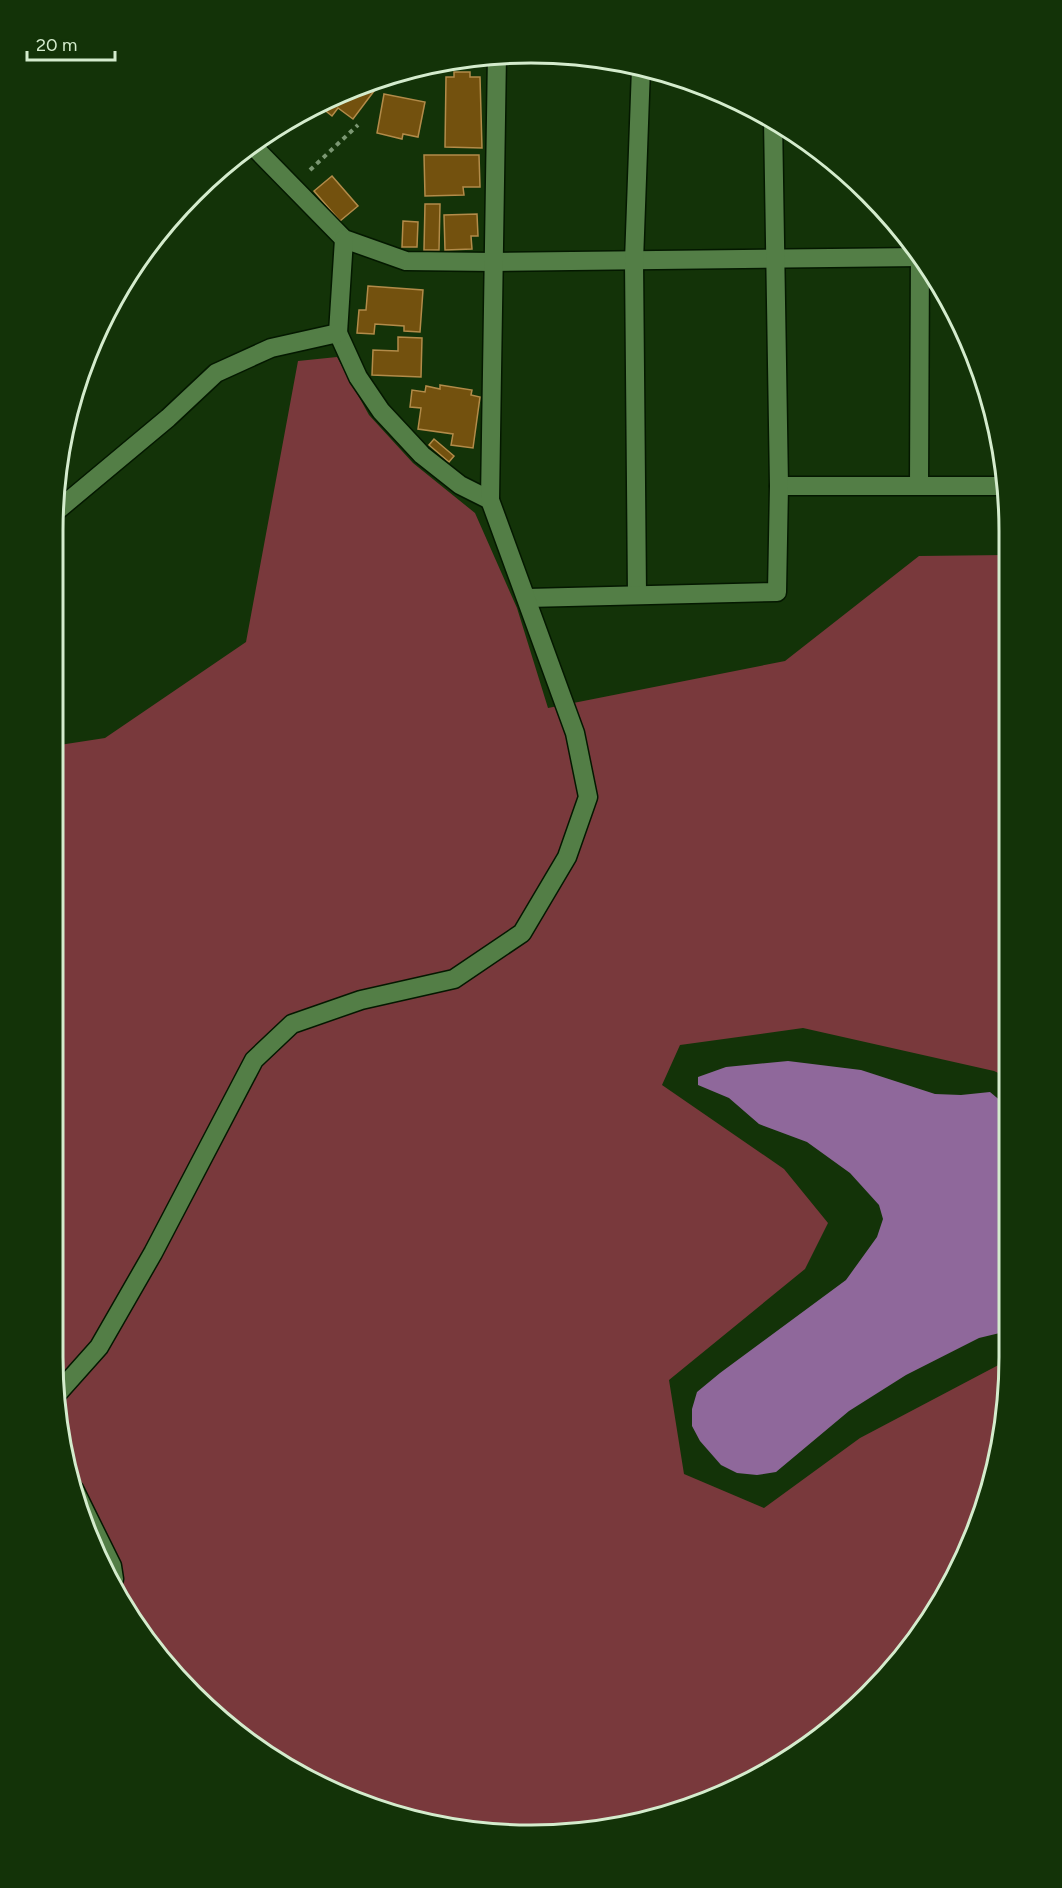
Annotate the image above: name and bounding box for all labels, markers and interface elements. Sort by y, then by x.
scale bar [27,24,116,62]
text: 20 m [36,34,77,56]

